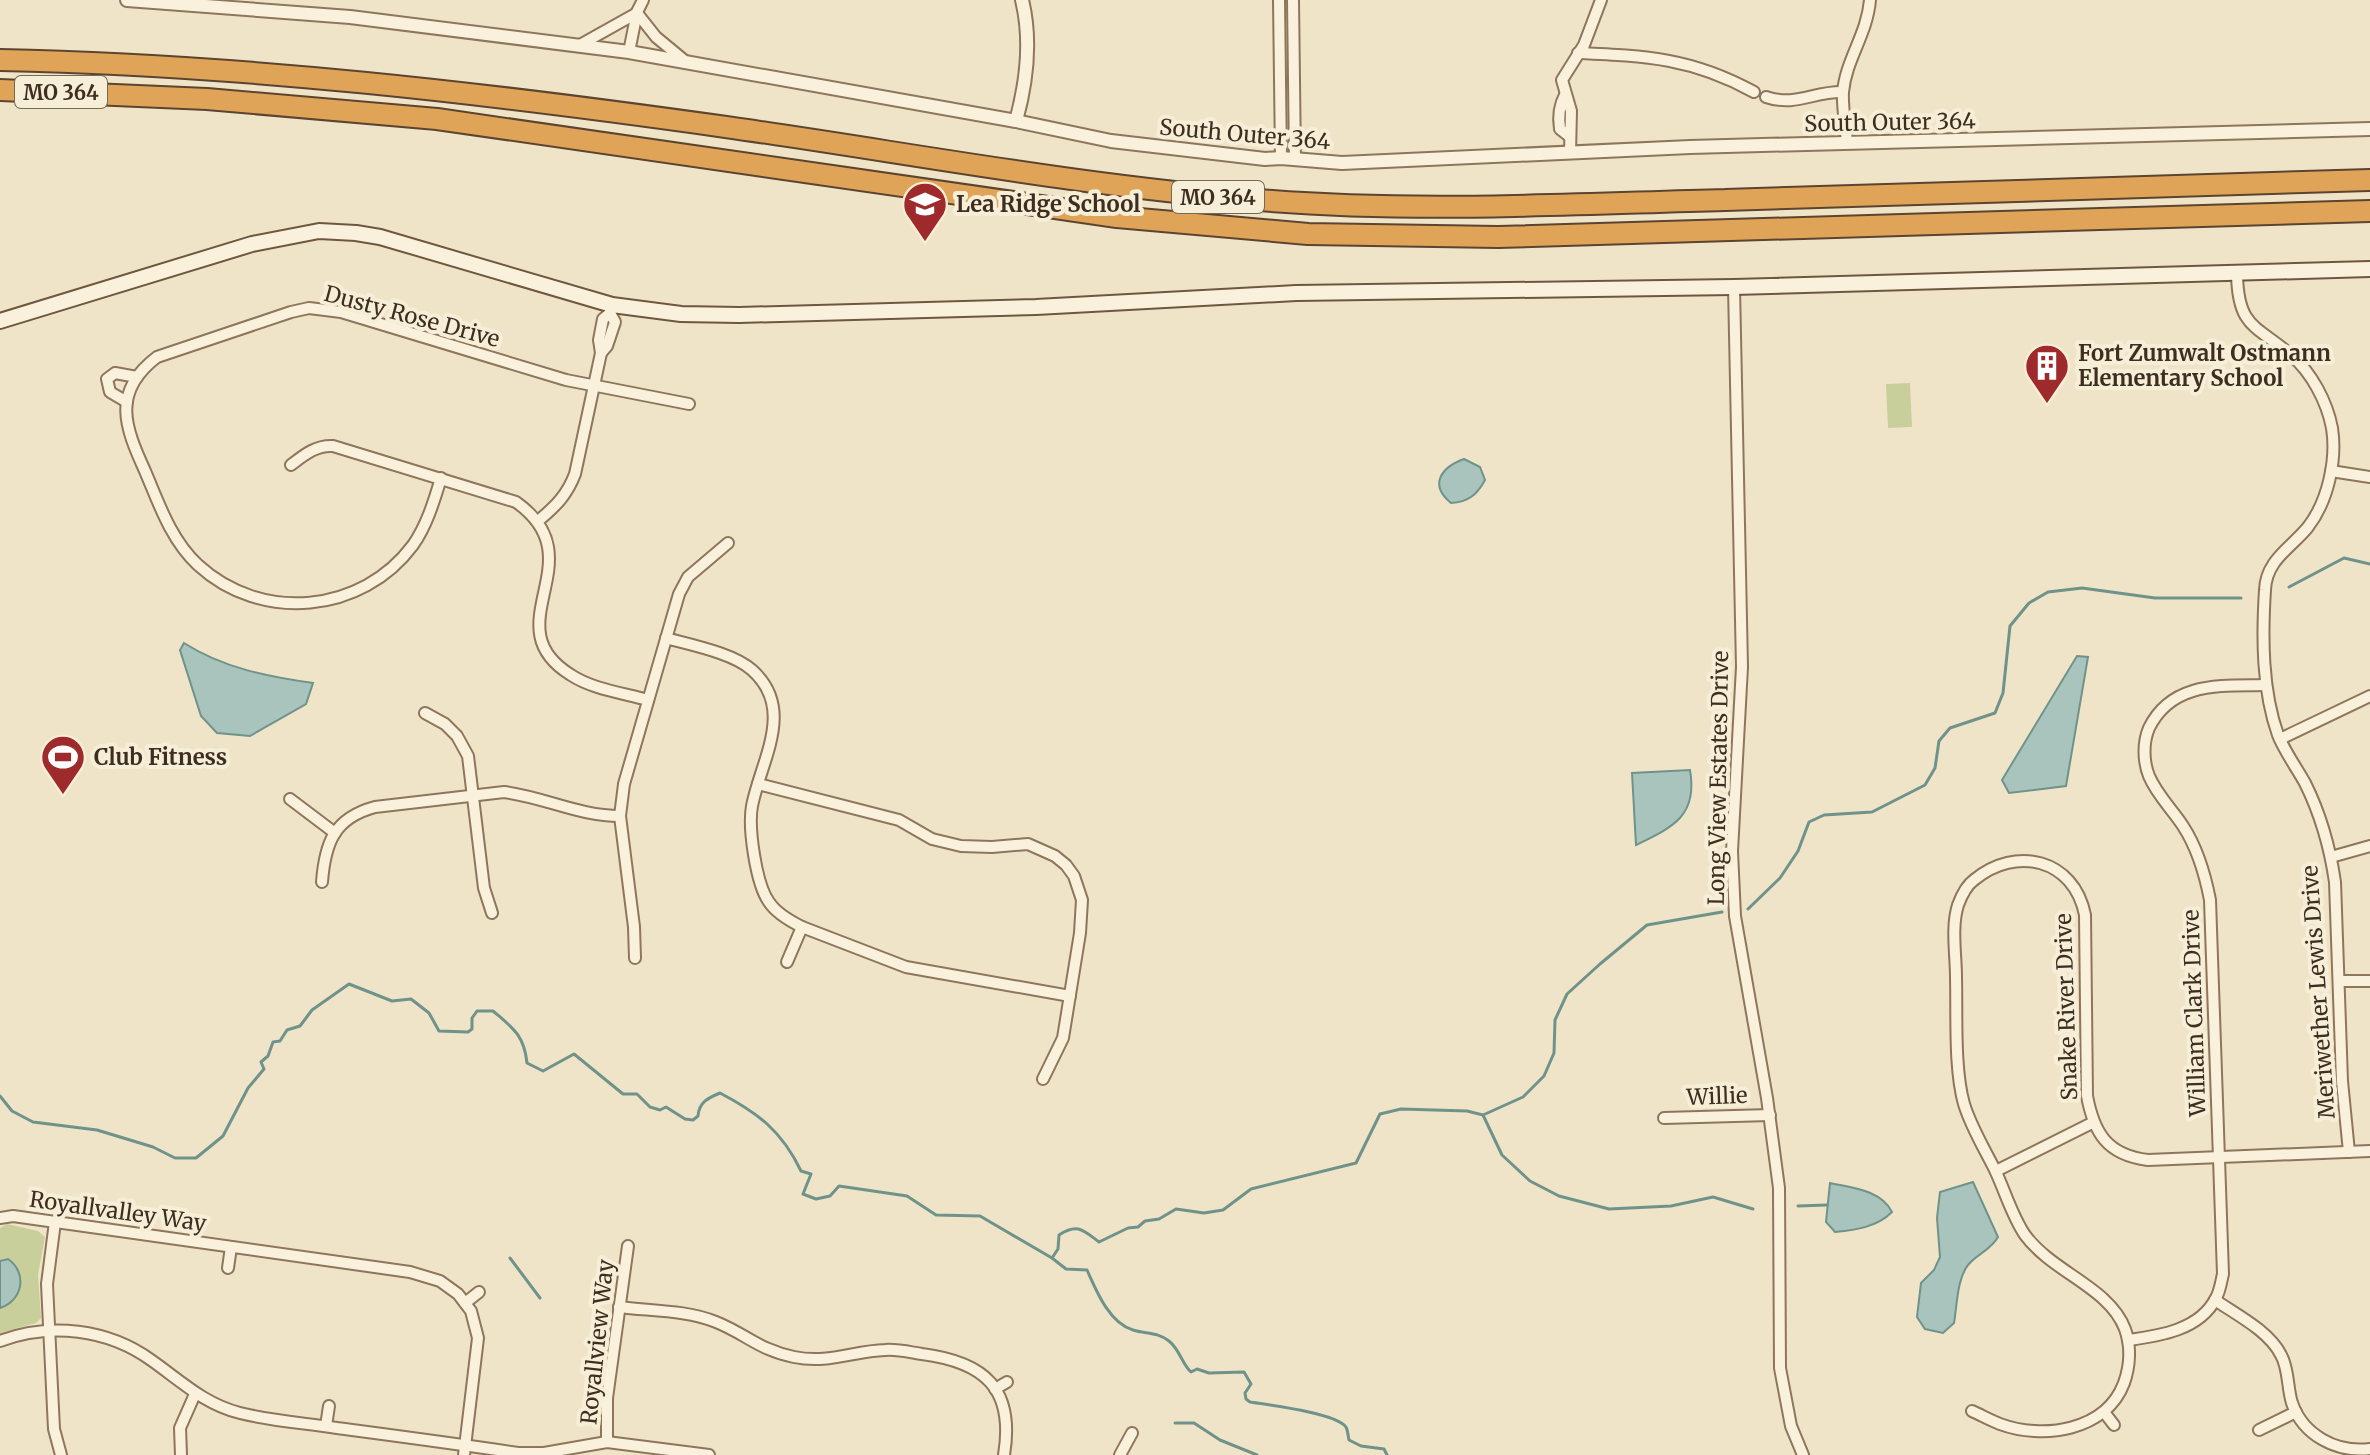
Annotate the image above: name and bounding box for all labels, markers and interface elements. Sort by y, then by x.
road number: MO 364 [15,76,107,108]
street label: South Outer 364 [1804,106,1976,137]
street label: South Outer 364 [1158,113,1332,155]
school or university icon: Lea Ridge School [901,180,949,243]
road number: MO 364 [1172,181,1264,213]
place label: Lea Ridge School [956,190,1140,218]
street label: Dusty Rose Drive [321,279,503,353]
place label: Fort Zumwalt Ostmann Elementary School [2078,339,2331,392]
building icon: Fort Zumwalt Ostmann Elementary School [2023,342,2071,405]
street label: Long View Estates Drive [1702,650,1734,906]
sports icon: Club Fitness [39,733,87,796]
place label: Club Fitness [94,743,227,771]
street label: Meriwether Lewis Drive [2295,864,2341,1120]
street label: William Clark Drive [2176,909,2212,1118]
street label: Snake River Drive [2049,913,2083,1101]
street label: Willie [1685,1081,1748,1111]
street label: Royallvalley Way [28,1185,208,1237]
street label: Royallview Way [574,1258,620,1426]

